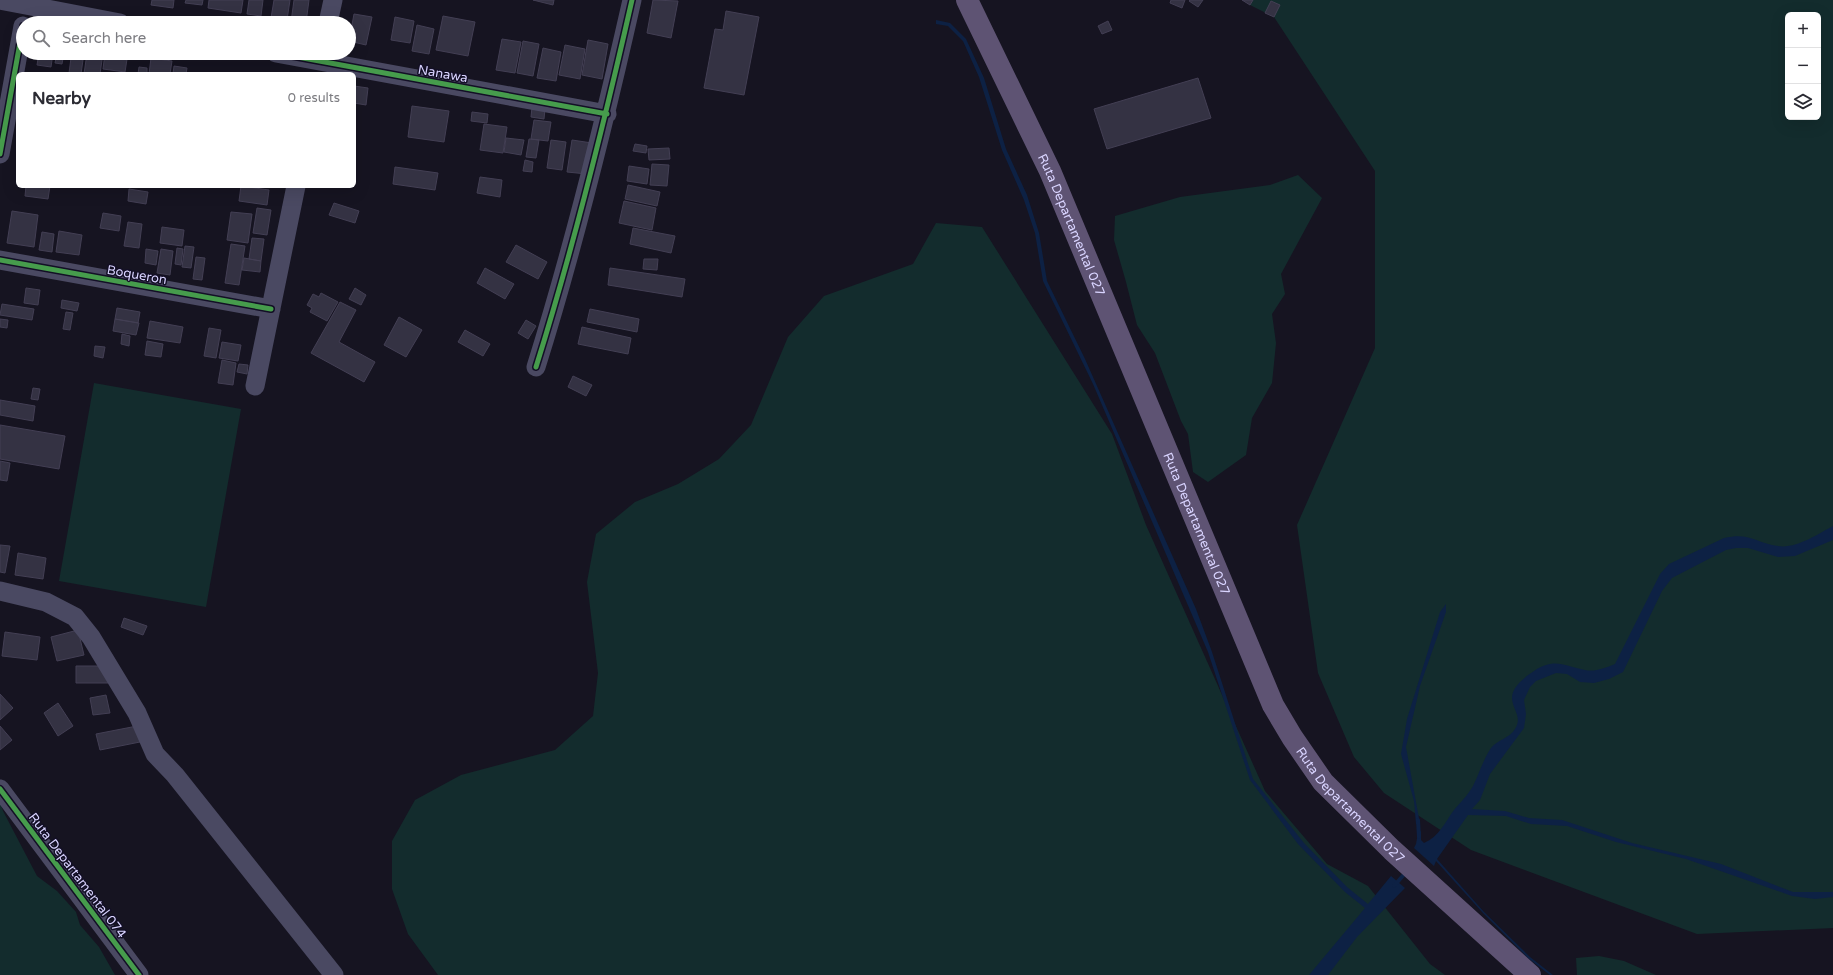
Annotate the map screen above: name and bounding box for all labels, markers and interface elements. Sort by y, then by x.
map controls [1785,12,1821,120]
button: + [1785,12,1821,48]
search box [16,16,356,60]
icon: search [30,27,52,49]
text: Search here [62,29,146,47]
button: − [1785,48,1821,84]
street label: Nanawa [417,62,469,86]
button: layers [1785,84,1821,120]
text: Nearby [32,88,91,109]
text: 0 results [288,90,340,106]
street label: Ruta Departamental 027 [1034,151,1108,299]
street label: Boqueron [105,262,168,288]
street label: Ruta Departamental 027 [1159,450,1233,597]
street label: Ruta Departamental 027 [1292,744,1408,867]
street label: Ruta Departamental 074 [25,810,130,941]

